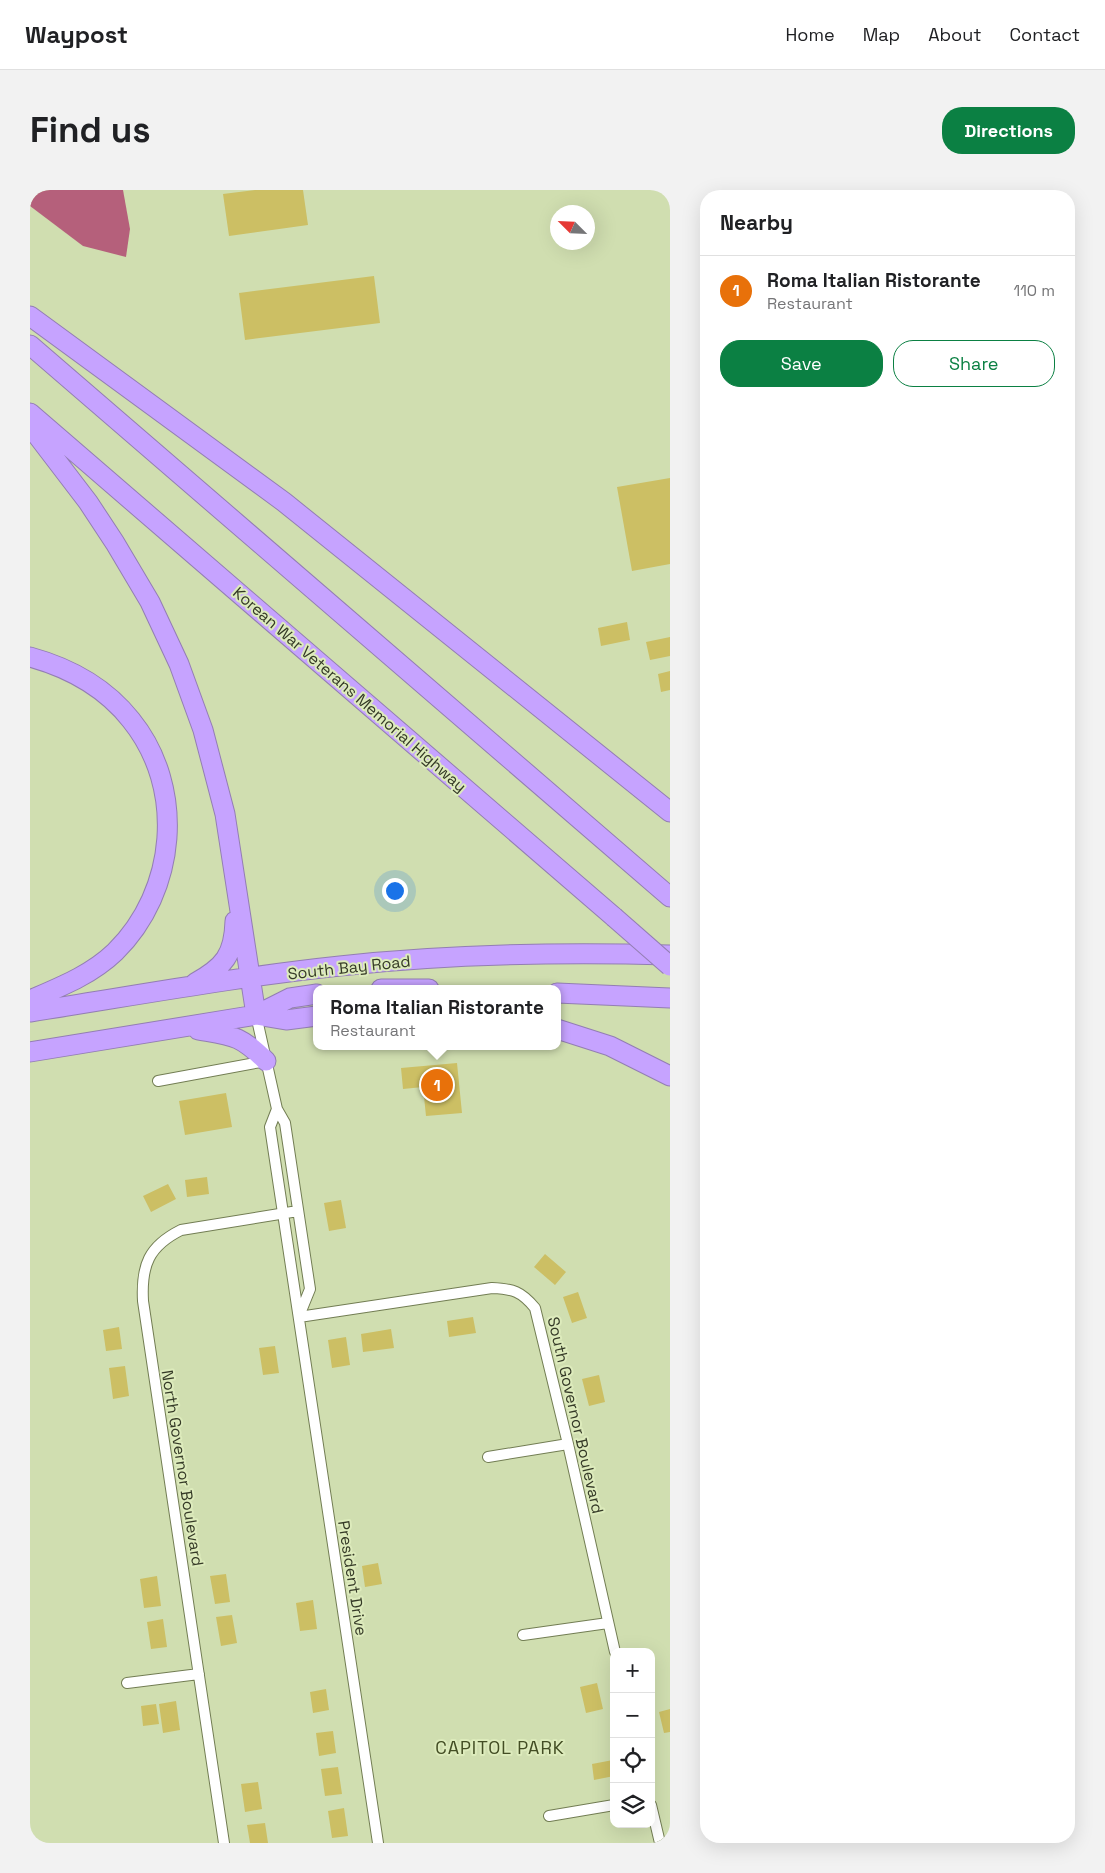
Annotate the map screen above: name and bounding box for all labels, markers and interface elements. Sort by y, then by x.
text: Waypost [25,19,128,50]
text: Home [786,23,835,46]
text: Map [863,23,900,46]
text: About [928,23,982,46]
text: Contact [1010,23,1080,46]
button: Directions [942,107,1075,154]
text: Find us [30,108,151,152]
north arrow [550,205,595,250]
text: Nearby [720,209,793,236]
text: Roma Italian Ristorante [767,268,981,293]
text: 1 [732,280,740,301]
text: 110 m [1013,280,1055,301]
text: Restaurant [767,293,853,314]
button: Save [720,340,883,387]
button: Share [893,340,1055,387]
street label: Korean War Veterans Memorial Highway [228,582,471,797]
your location [382,878,408,904]
street label: South Bay Road [287,951,412,984]
popup [313,985,561,1050]
text: Roma Italian Ristorante [330,995,544,1020]
text: Restaurant [330,1020,416,1041]
pin: 1 [421,1066,453,1104]
street label: South Governor Boulevard [543,1315,608,1516]
street label: North Governor Boulevard [157,1368,208,1568]
street label: President Drive [333,1519,372,1637]
map controls [610,1648,655,1828]
button: + [610,1648,655,1693]
button: − [610,1693,655,1738]
district label: CAPITOL PARK [435,1736,565,1759]
button: locate [610,1738,655,1783]
button: layers [610,1783,655,1828]

